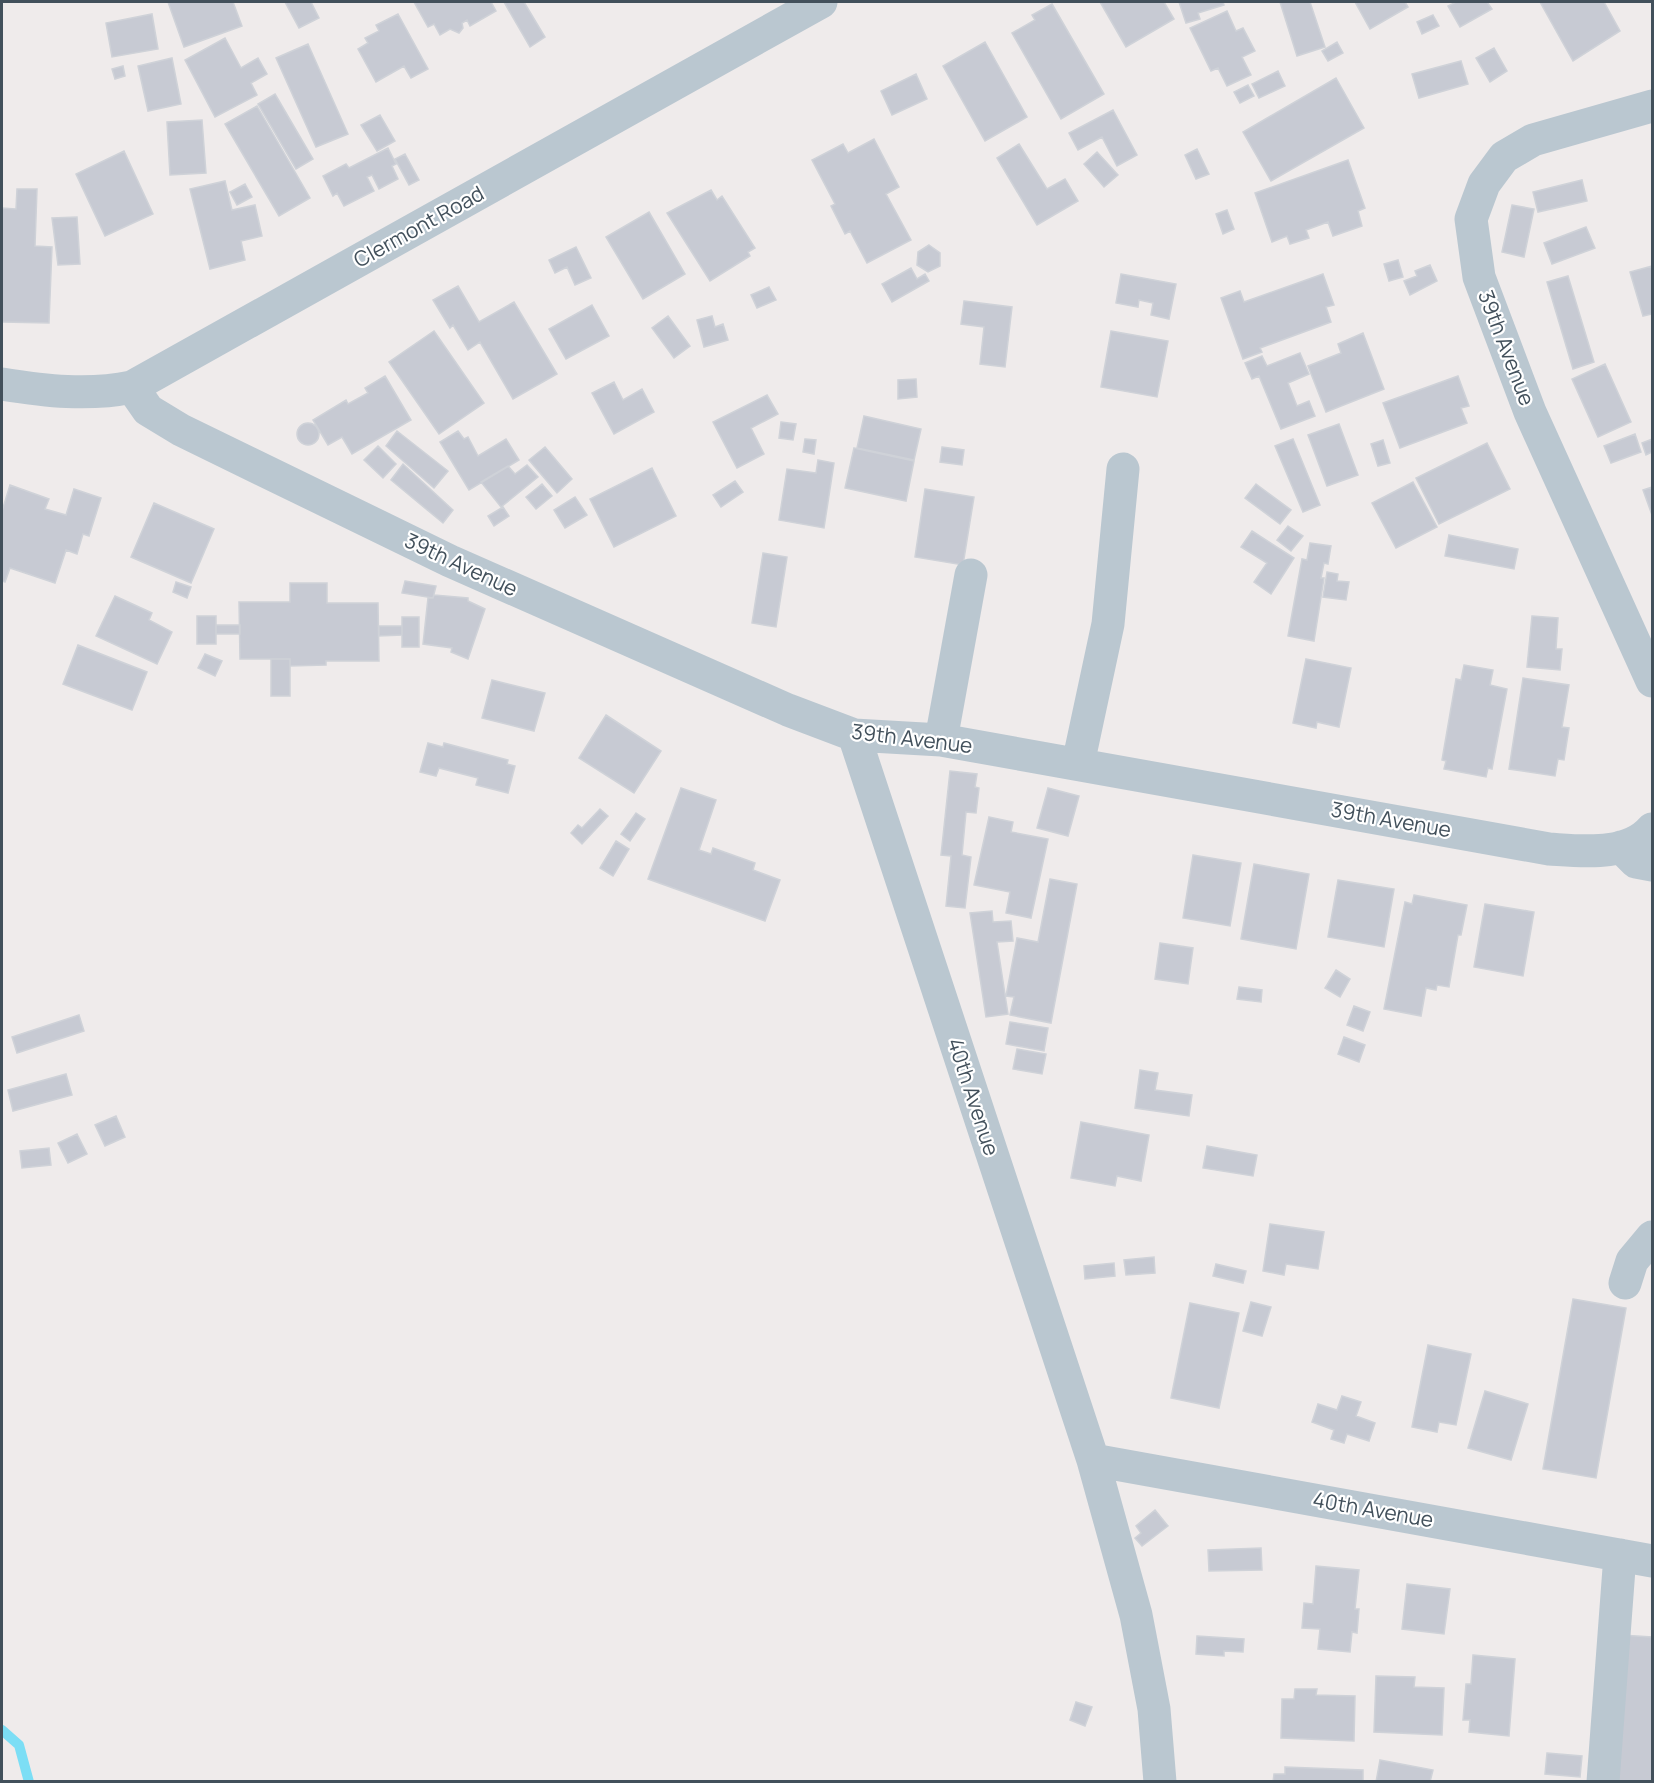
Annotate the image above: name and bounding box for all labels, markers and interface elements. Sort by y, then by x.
street label: Clermont Road [348,179,489,273]
street label: 39th Avenue [1472,286,1542,409]
street label: 39th Avenue [400,526,522,602]
street label: 39th Avenue [850,717,974,759]
street label: 39th Avenue [1329,795,1453,843]
street label: 40th Avenue [942,1034,1006,1159]
street label: 40th Avenue [1311,1485,1436,1533]

